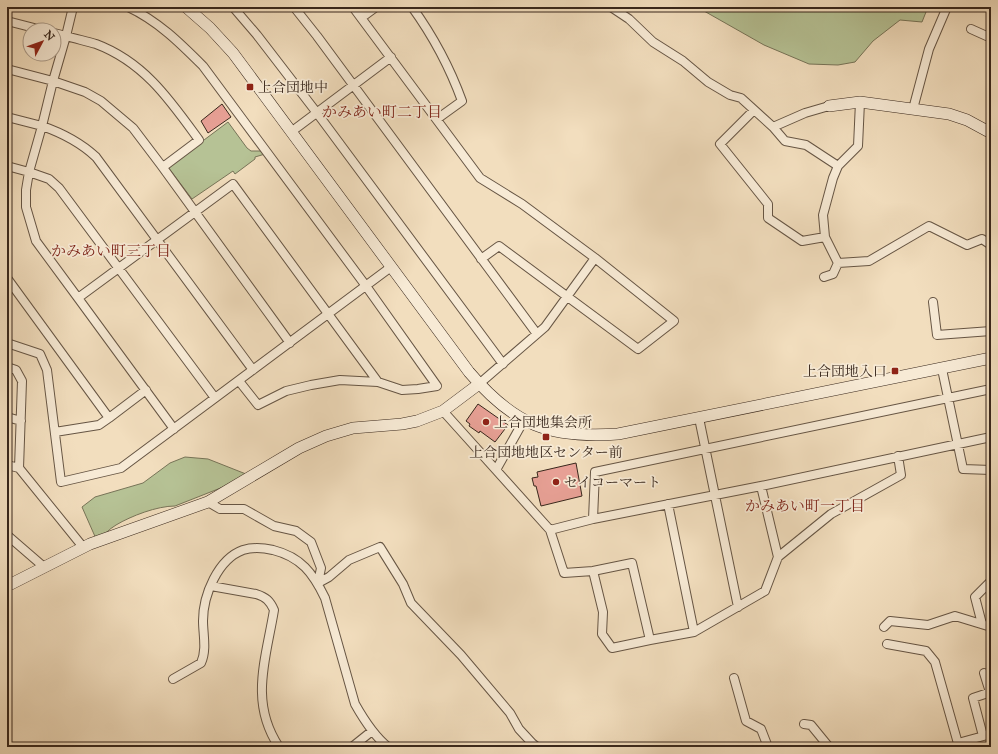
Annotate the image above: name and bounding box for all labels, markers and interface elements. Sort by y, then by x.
north arrow [22,22,62,62]
text: N [41,28,58,44]
place label: 上合団地中 [258,79,328,96]
marker: 上合団地中 [245,82,255,92]
district label: かみあい町二丁目 [322,103,442,121]
district label: かみあい町三丁目 [51,242,171,260]
place label: 上合団地入口 [803,363,887,380]
marker: 上合団地入口 [890,366,900,376]
place label: 上合団地集会所 [494,414,592,431]
marker: 上合団地集会所 [481,417,491,427]
marker: 上合団地地区センター前 [541,432,551,442]
place label: 上合団地地区センター前 [469,444,623,461]
place label: セイコーマート [564,474,661,491]
marker: セイコーマート [551,477,561,487]
district label: かみあい町一丁目 [745,497,865,515]

